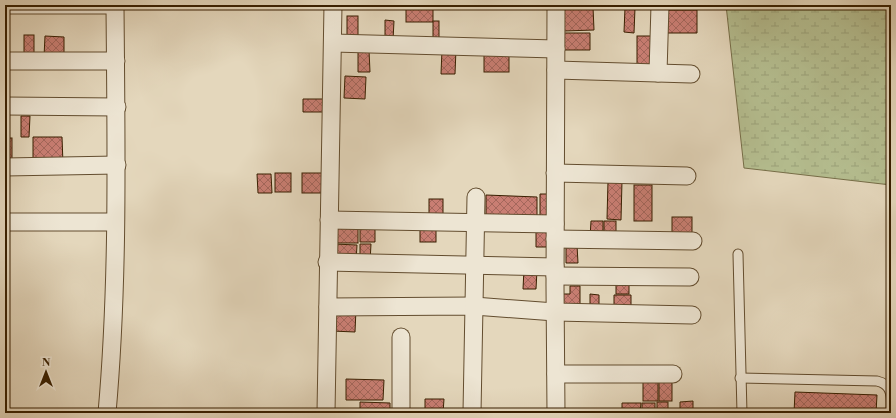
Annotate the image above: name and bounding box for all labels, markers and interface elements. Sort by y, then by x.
north arrow [26,352,66,392]
text: N [42,356,51,370]

